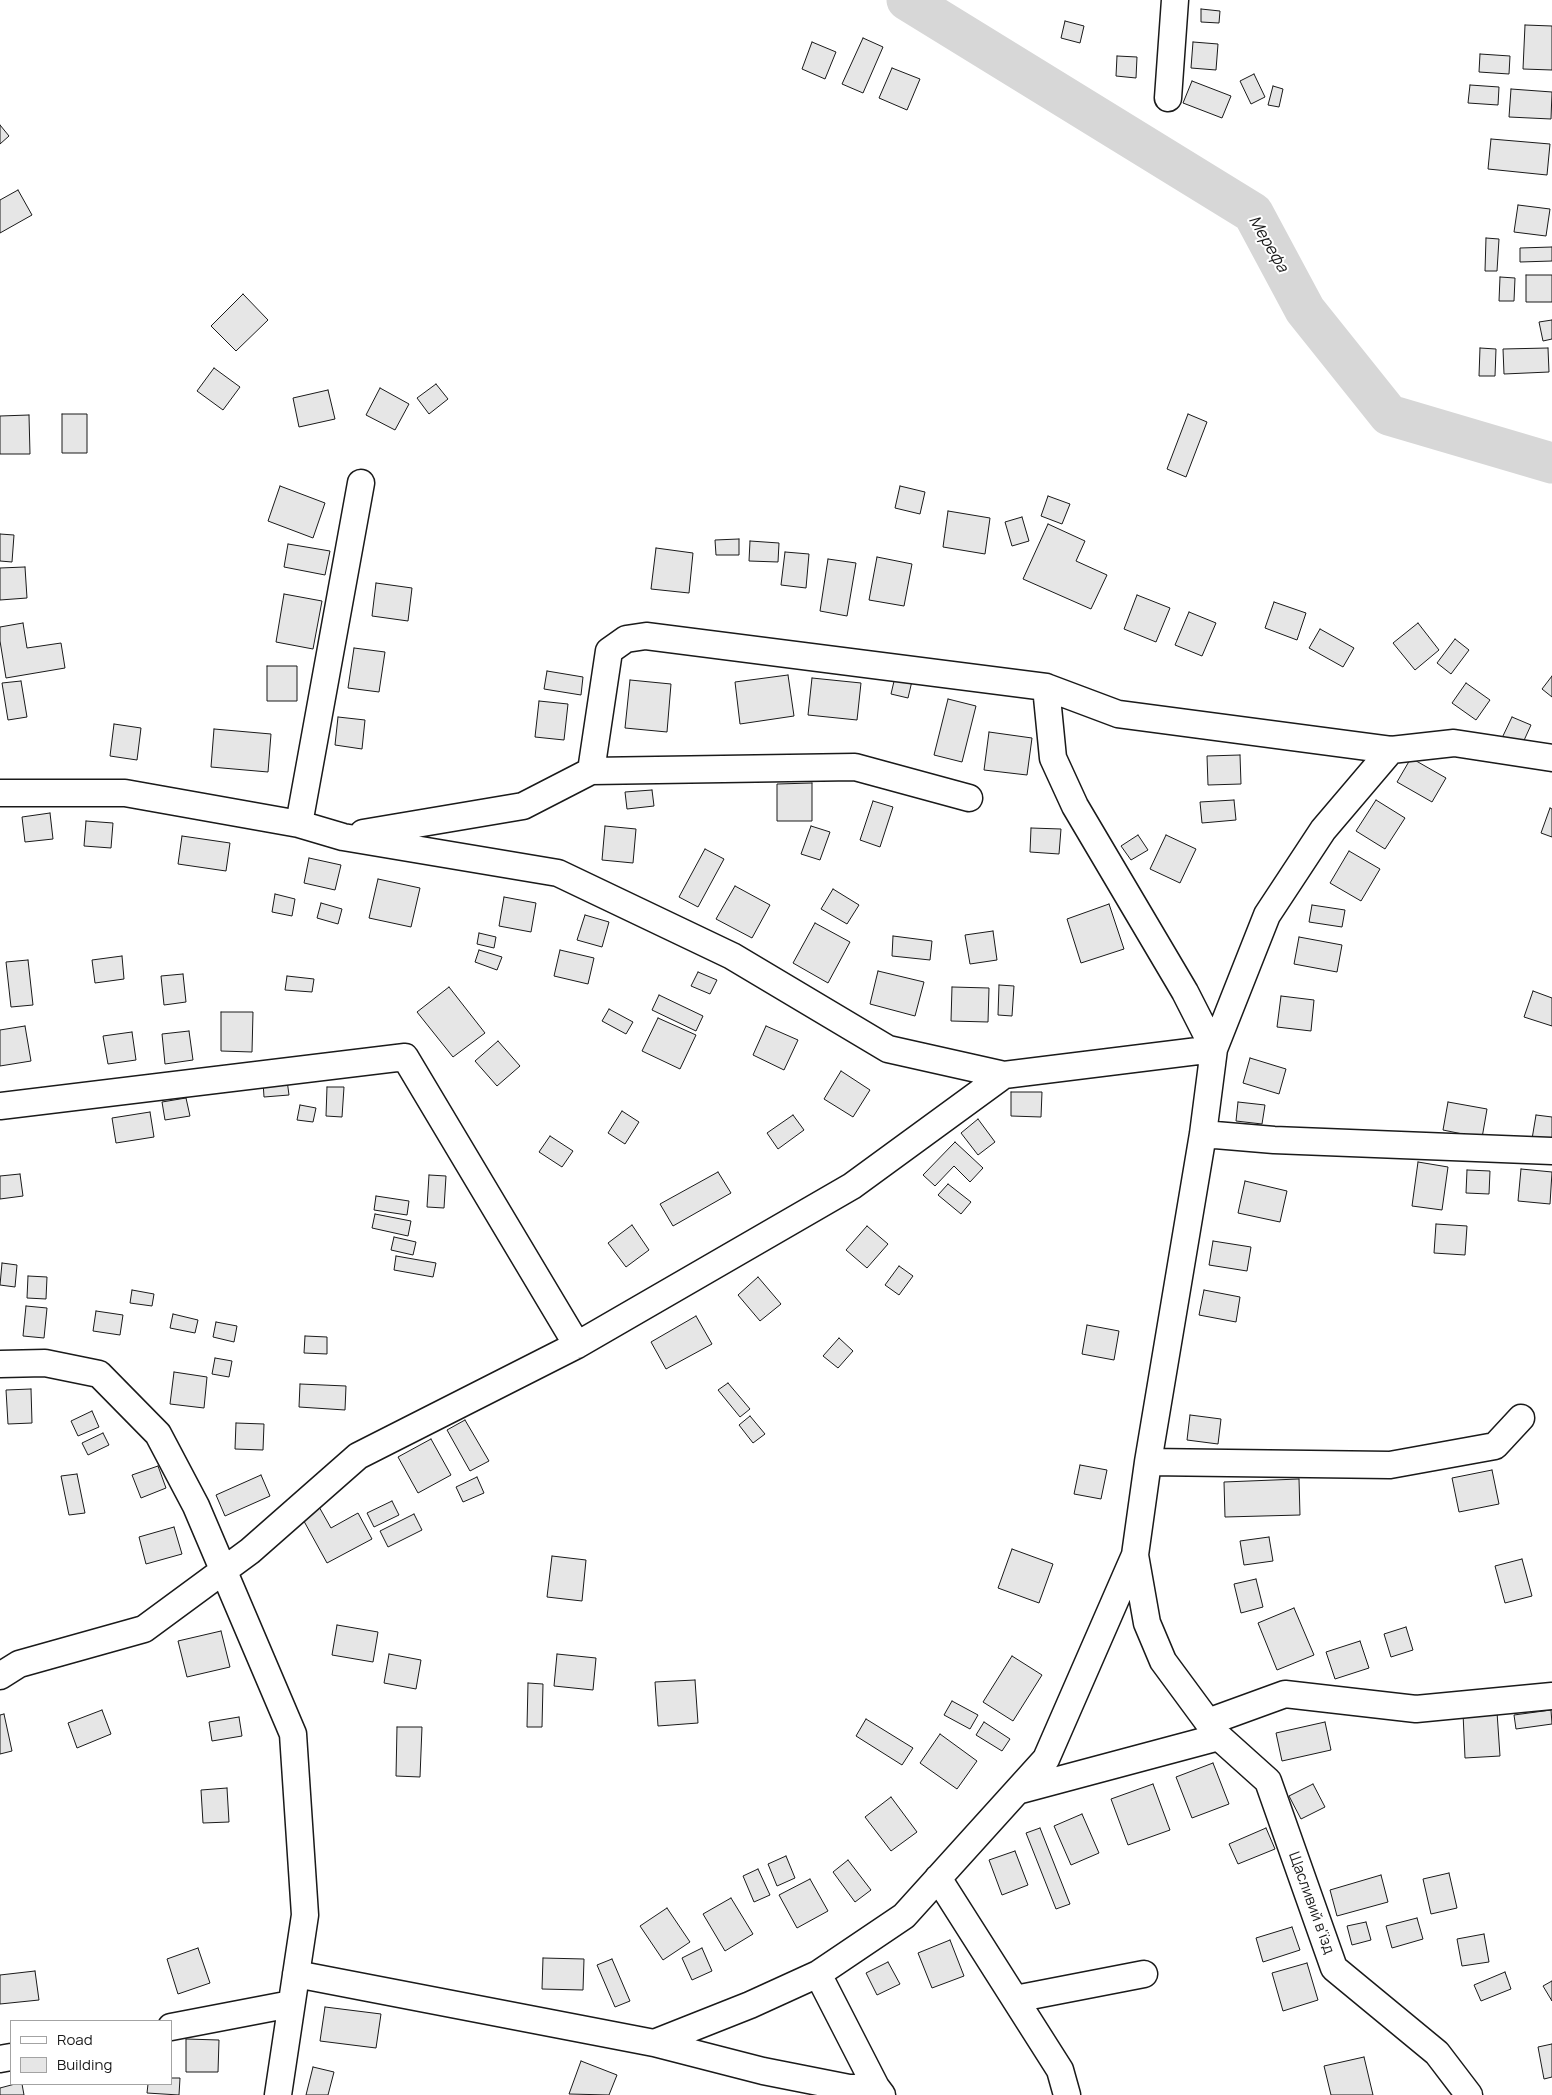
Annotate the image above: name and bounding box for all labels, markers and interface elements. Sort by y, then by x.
water label: Мерефа [1244,212,1292,276]
street label: Щасливий в'їзд [1284,1850,1338,1956]
legend [10,2020,172,2085]
text: Road [57,2029,93,2050]
text: Building [57,2054,112,2075]

